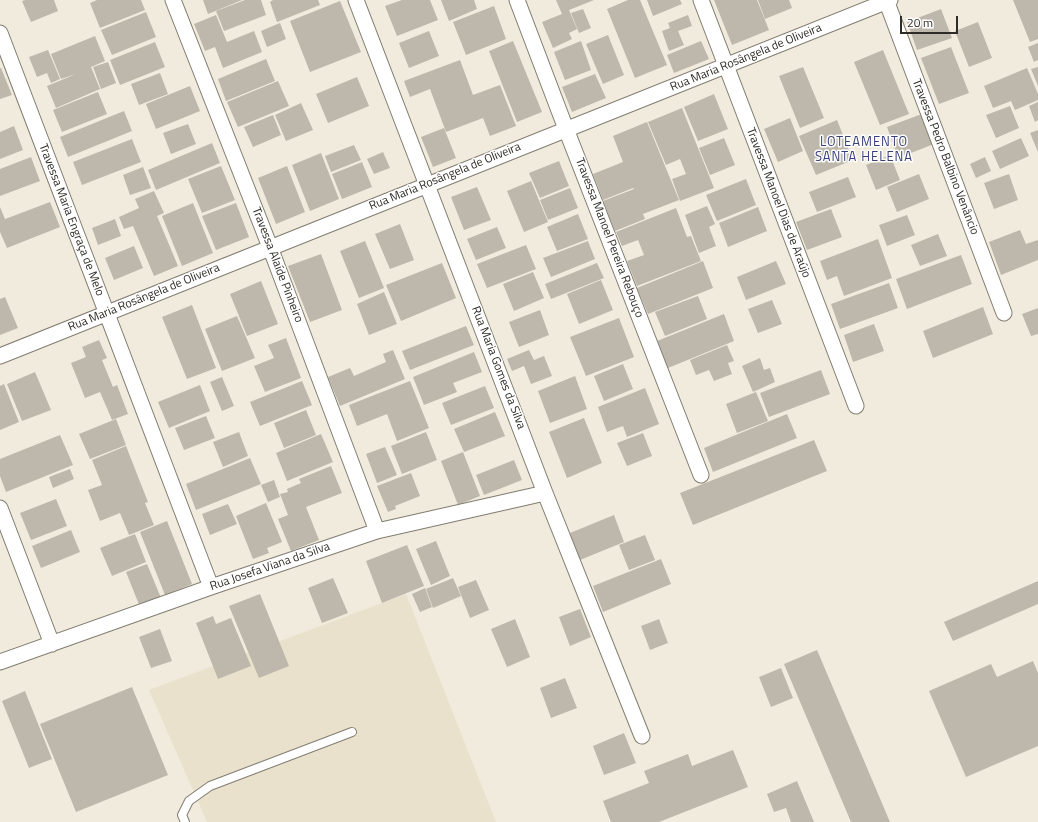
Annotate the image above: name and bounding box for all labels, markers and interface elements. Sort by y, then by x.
scale bar [902,8,960,34]
text: 20 m [907,13,933,32]
street label: Rua Maria Rosângela de Oliveira [668,21,824,95]
street label: Travessa Pedro Balbino Venâncio [909,77,981,237]
street label: Travessa Manoel Dias de Araújo [743,126,813,280]
district label: LOTEAMENTO SANTA HELENA [815,135,913,166]
street label: Rua Maria Rosângela de Oliveira [367,140,523,214]
street label: Travessa Maria Engraça de Melo [35,142,107,298]
street label: Travessa Manoel Pereira Rebouço [572,156,646,320]
street label: Travessa Alaíde Pinheiro [248,205,306,325]
street label: Rua Maria Rosângela de Oliveira [66,261,222,335]
street label: Rua Maria Gomes da Silva [468,304,528,432]
street label: Rua Josefa Viana da Silva [208,540,332,594]

